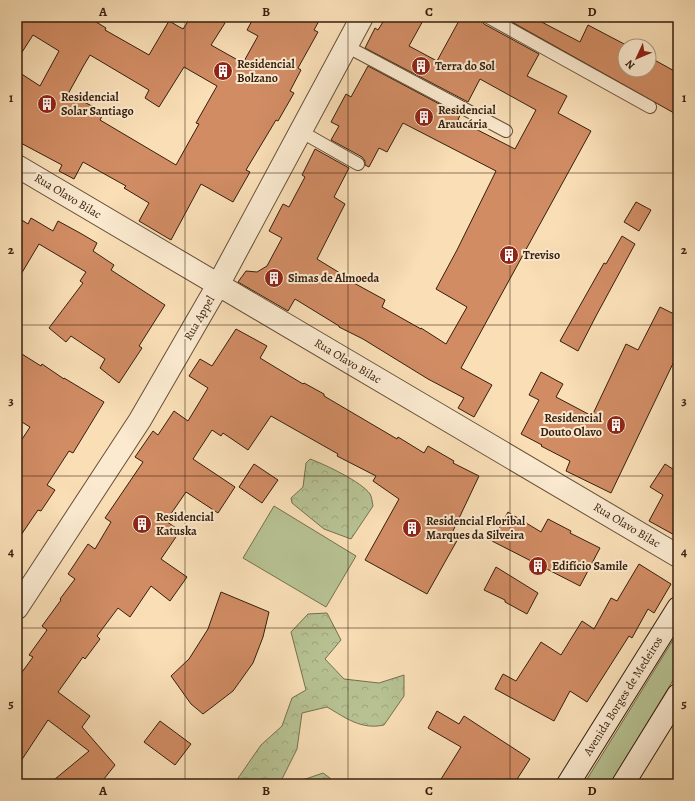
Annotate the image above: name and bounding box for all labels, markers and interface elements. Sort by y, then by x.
text: A [98,3,108,20]
text: B [262,3,270,20]
text: C [425,3,433,20]
text: D [587,3,597,20]
north arrow [617,38,657,78]
building icon: Terra do Sol [410,55,432,77]
place label: Residencial Bolzano [237,56,295,86]
text: N [622,57,638,73]
place label: Terra do Sol [435,58,496,74]
building icon: Residencial Bolzano [212,60,234,82]
text: 1 [9,89,14,106]
place label: Residencial Solar Santiago [61,89,134,119]
text: 1 [682,89,687,106]
building icon: Residencial Solar Santiago [36,93,58,115]
place label: Residencial Araucária [437,102,496,132]
building icon: Residencial Araucária [413,106,435,128]
street label: Rua Olavo Bilac [31,170,105,222]
text: 2 [8,241,15,258]
text: 2 [681,241,688,258]
building icon: Treviso [498,244,520,266]
place label: Treviso [523,247,560,263]
building icon: Simas de Almoeda [263,267,285,289]
place label: Simas de Almoeda [288,270,380,286]
street label: Rua Appel [180,293,218,343]
street label: Rua Olavo Bilac [311,335,385,387]
text: 3 [8,392,14,409]
text: 3 [681,392,687,409]
place label: Residencial Douto Olavo [540,410,603,440]
building icon: Residencial Douto Olavo [605,414,627,436]
street label: Rua Olavo Bilac [590,499,664,551]
place label: Residencial Katuska [156,509,214,539]
building icon: Residencial Katuska [131,513,153,535]
place label: Residencial Floribal Marques da Silveira [426,513,526,543]
building icon: Residencial Floribal Marques da Silveira [401,517,423,539]
text: 4 [8,543,14,560]
text: 4 [681,543,687,560]
building icon: Edifício Samile [527,555,549,577]
place label: Edifício Samile [552,558,628,574]
street label: Avenida Borges de Medeiros [579,633,666,760]
text: 5 [8,695,14,712]
text: 5 [681,695,687,712]
text: A [98,782,108,799]
text: B [262,782,270,799]
text: C [425,782,433,799]
text: D [587,782,597,799]

